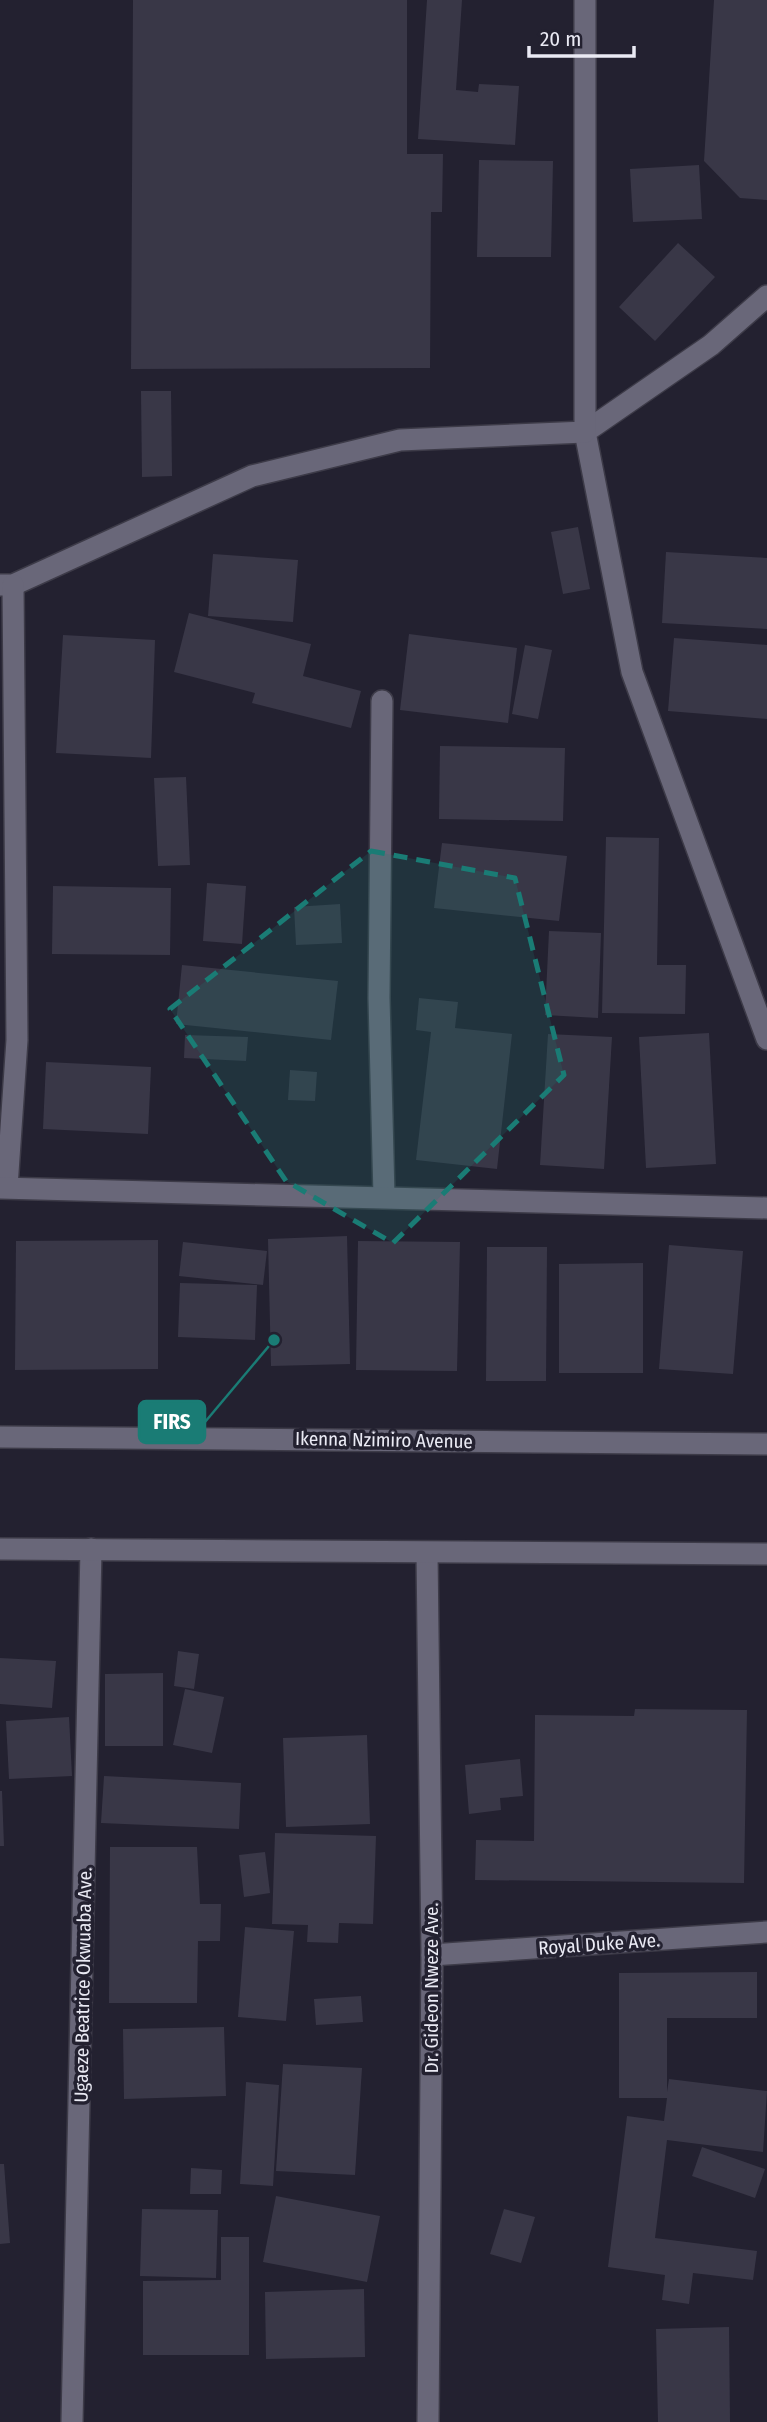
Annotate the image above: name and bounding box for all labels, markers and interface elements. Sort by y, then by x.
scale bar [529,14,634,58]
text: 20 m [540,26,581,52]
callout: FIRS [139,1401,205,1443]
text: FIRS [153,1409,191,1435]
street label: Ikenna Nzimiro Avenue [295,1427,473,1453]
street label: Ugaeze Beatrice Okwuaba Ave. [69,1867,97,2103]
street label: Dr. Gideon Nweze Ave. [420,1903,443,2073]
street label: Royal Duke Ave. [537,1928,661,1960]

